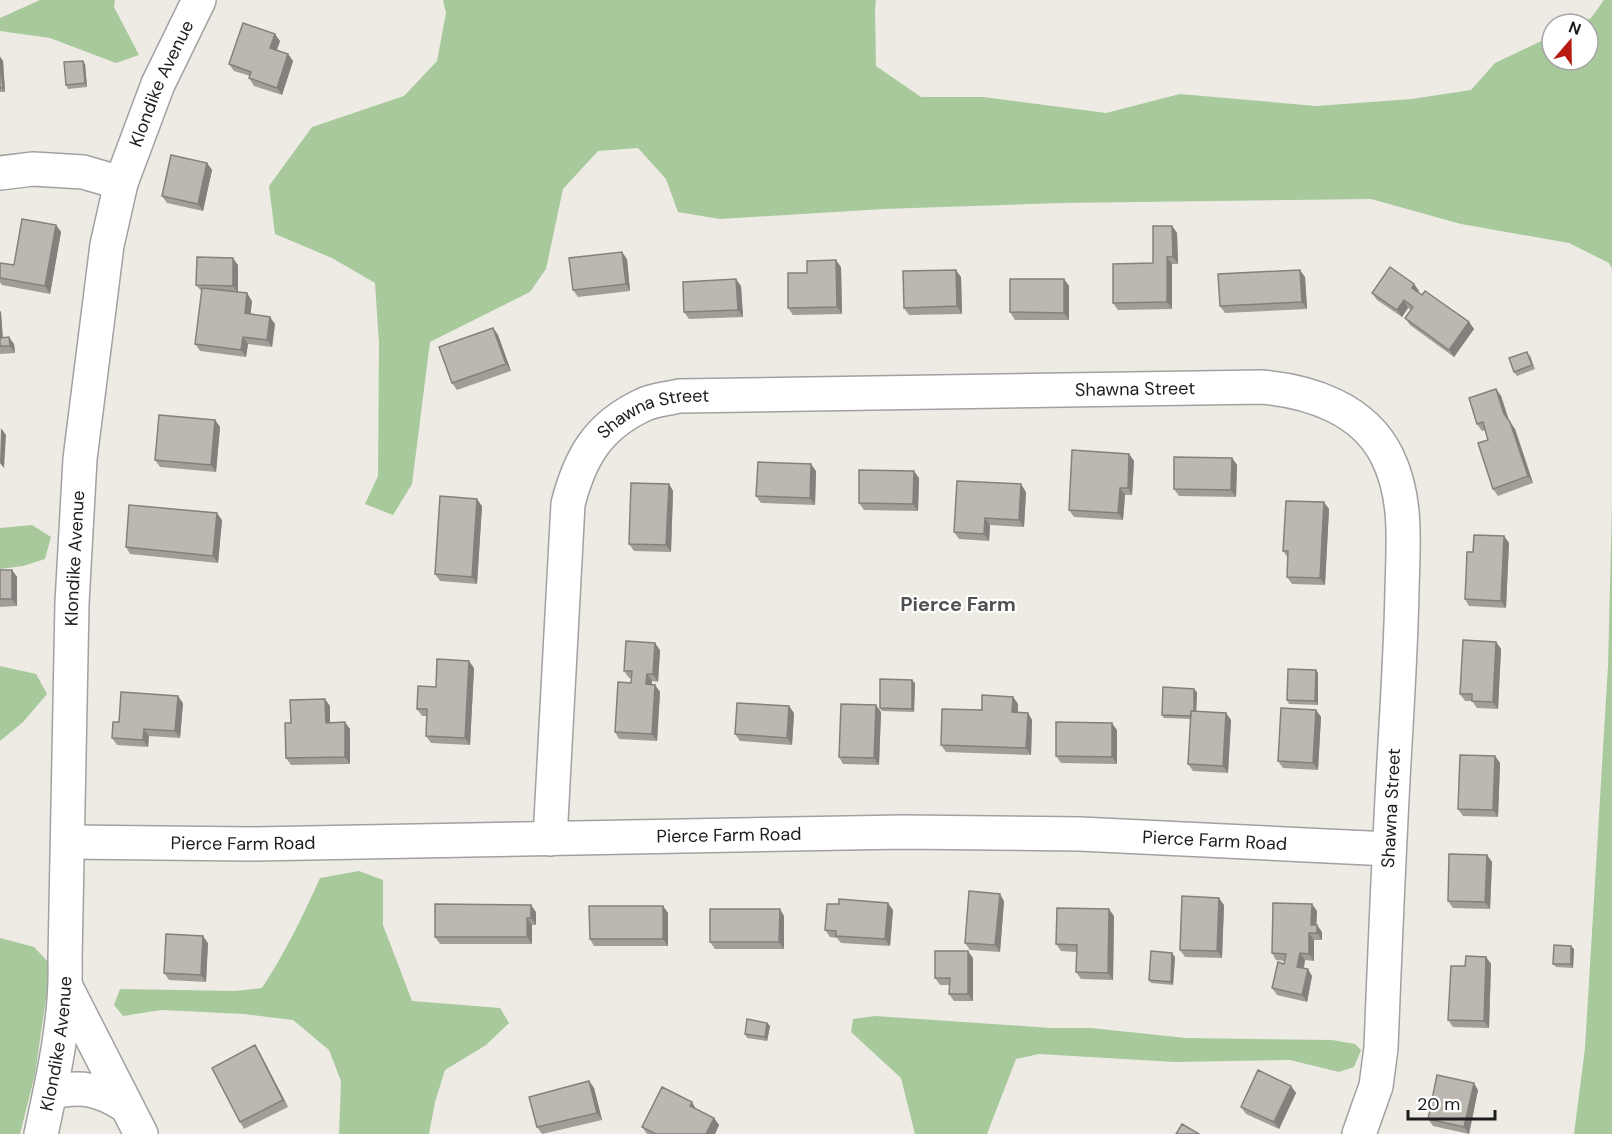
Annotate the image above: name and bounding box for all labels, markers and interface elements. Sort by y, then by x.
north arrow [1540,12,1600,72]
street label: Klondike Avenue [124,16,199,150]
text: N [1566,17,1584,40]
street label: Shawna Street [1075,376,1195,402]
street label: Shawna Street [592,383,709,444]
street label: Klondike Avenue [60,490,90,626]
district label: Pierce Farm [900,591,1016,617]
street label: Shawna Street [1376,747,1406,869]
street label: Pierce Farm Road [656,822,802,849]
street label: Pierce Farm Road [1142,825,1288,856]
street label: Pierce Farm Road [170,831,316,856]
street label: Klondike Avenue [34,976,77,1113]
scale bar [1408,1083,1495,1121]
text: 20 m [1417,1092,1460,1116]

